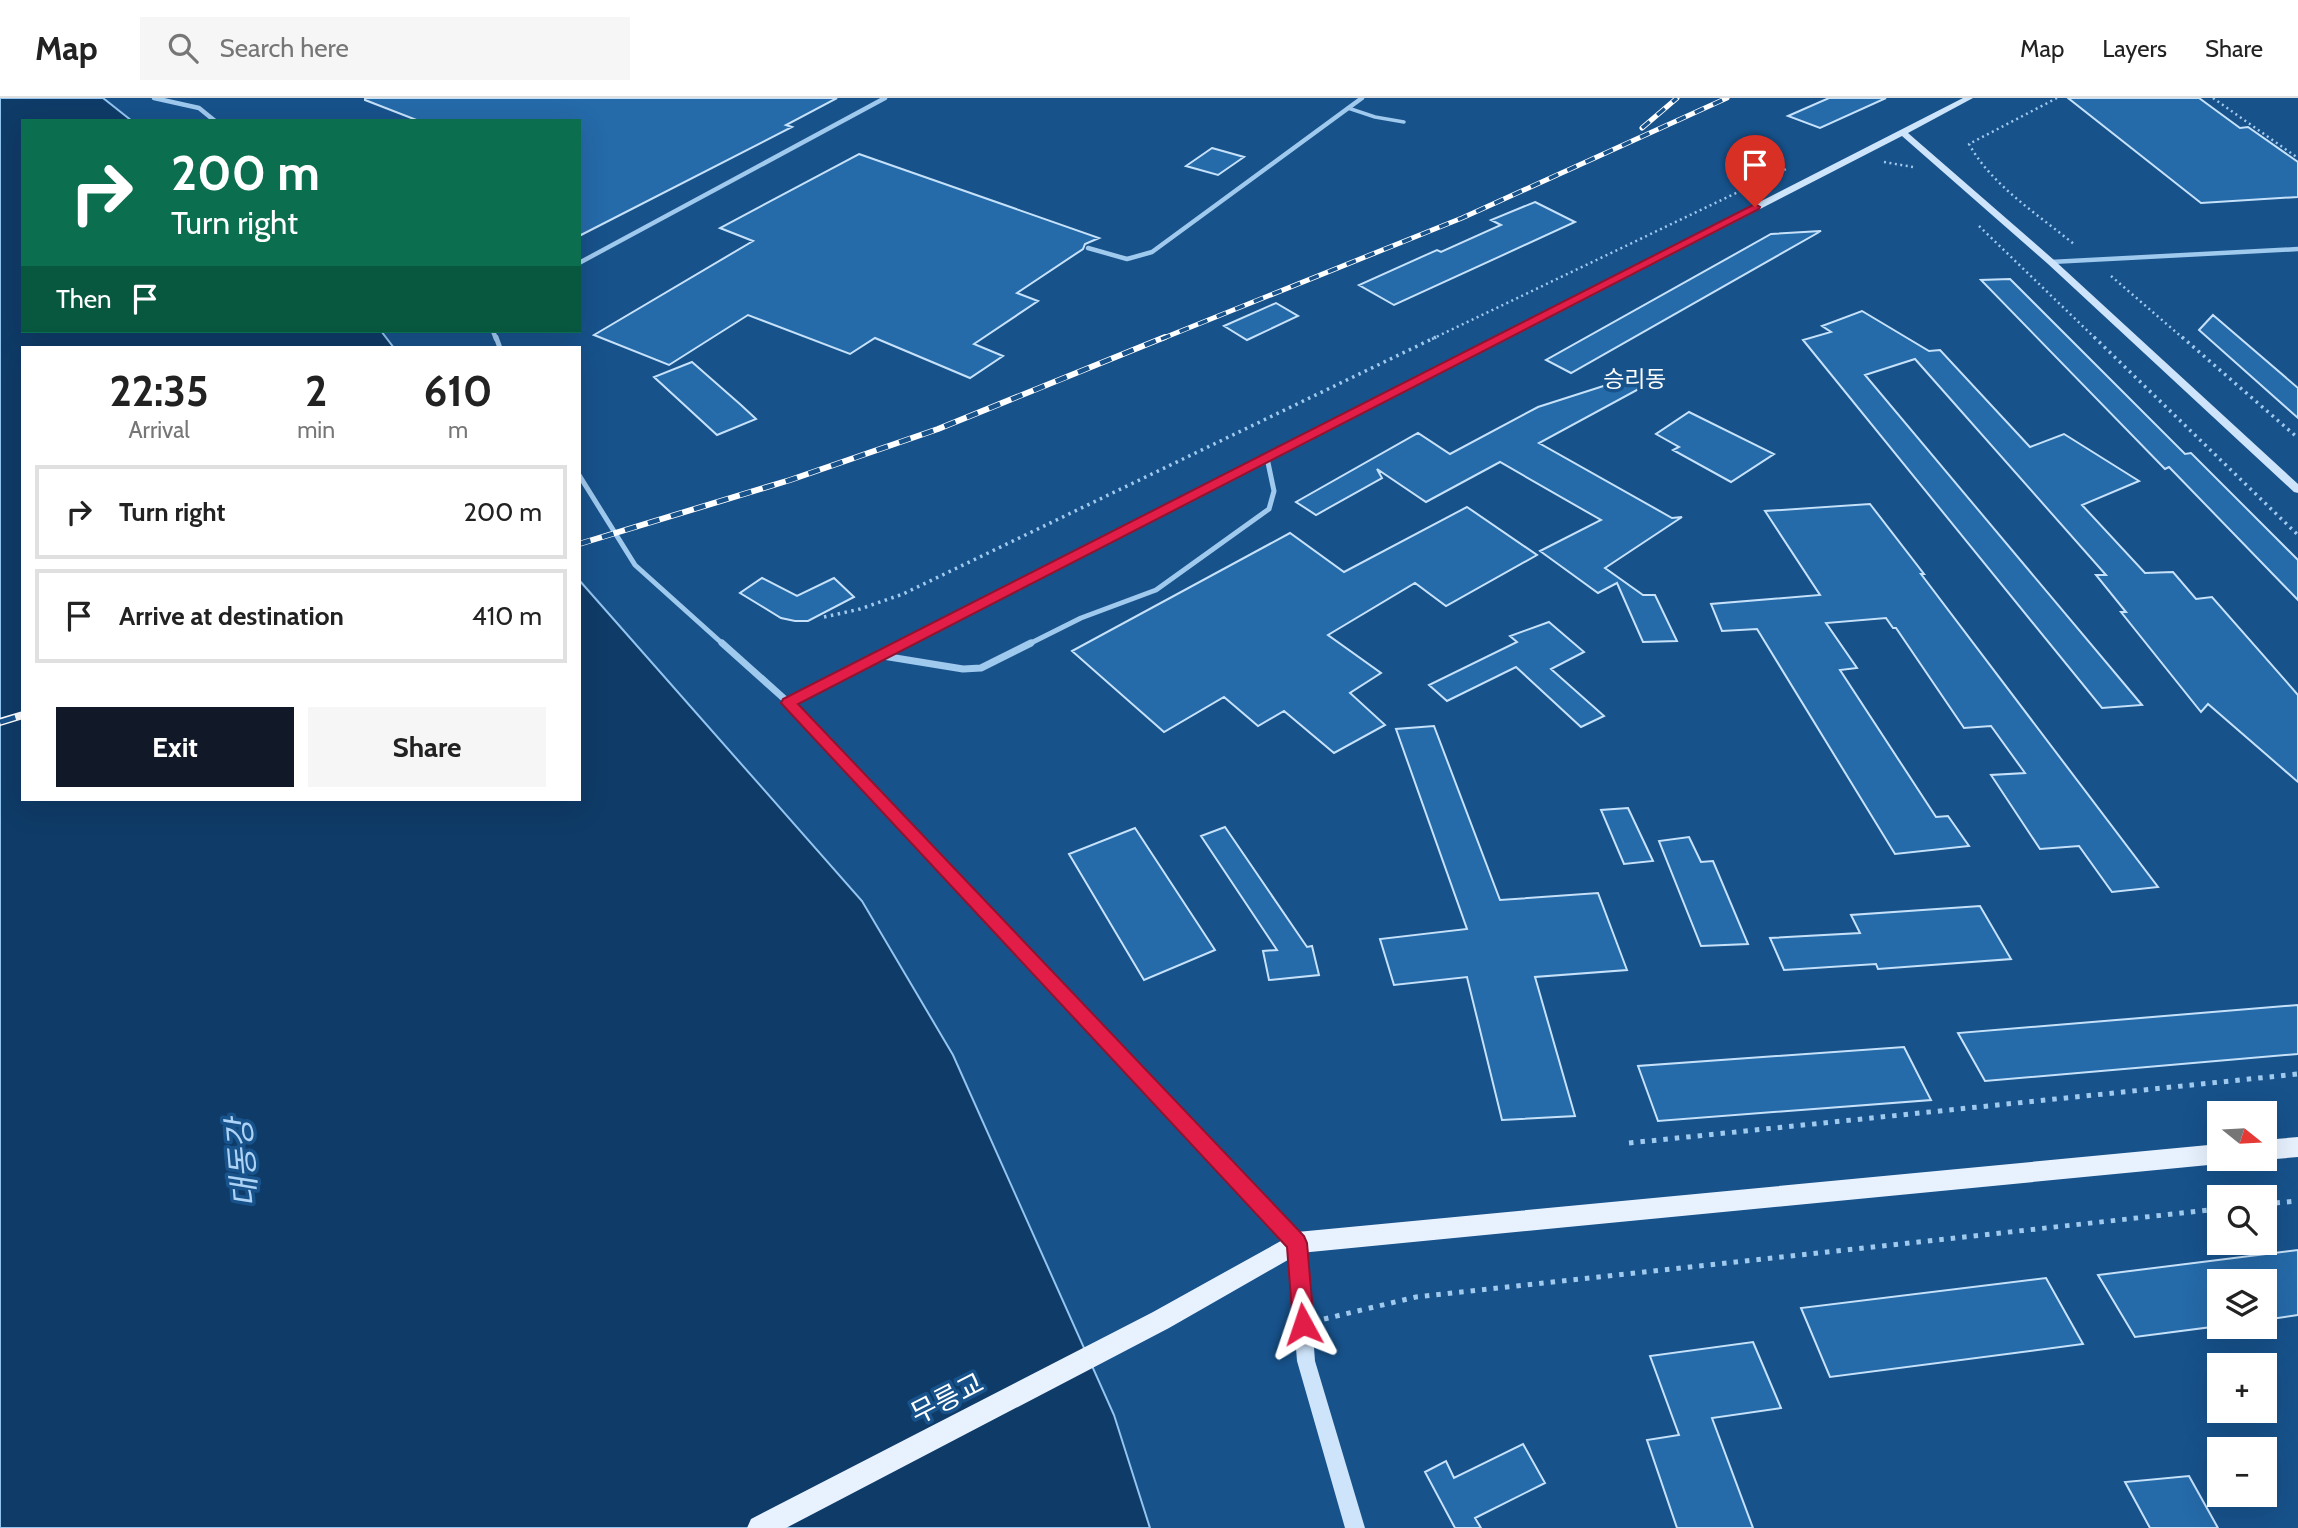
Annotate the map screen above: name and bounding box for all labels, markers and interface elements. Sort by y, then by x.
search box [140,17,630,80]
text: Map [35,28,98,68]
icon: search [164,29,202,67]
text: Search here [220,32,349,64]
text: Map [2020,34,2064,63]
text: Layers [2102,34,2167,63]
text: Share [2205,34,2263,63]
pin [1725,135,1785,207]
text: 200 m [171,143,320,202]
icon: arrive [1736,146,1774,184]
icon: right [56,147,147,238]
text: Turn right [171,203,298,242]
icon: arrive [126,280,164,318]
text: Then [56,283,112,315]
text: 22:35 [110,365,209,417]
text: 2 [305,365,327,417]
text: 610 [424,365,492,417]
district label: 승리동 [1603,365,1667,393]
text: Arrival [128,416,190,444]
text: min [297,416,335,444]
text: m [448,416,468,444]
icon: right [60,493,98,531]
text: Turn right [119,496,225,528]
text: 200 m [463,496,542,528]
icon: arrive [60,597,98,635]
text: Arrive at destination [119,600,344,632]
text: 410 m [472,600,542,632]
button: Exit [56,707,294,787]
button: Share [308,707,546,787]
north arrow [2207,1101,2277,1171]
map controls [2207,1101,2277,1507]
water label: 대동강 [218,1113,265,1209]
button: search [2207,1185,2277,1255]
button: layers [2207,1269,2277,1339]
position arrow [1266,1287,1340,1361]
button: + [2207,1353,2277,1423]
street label: 무릉교 [905,1365,989,1431]
button: − [2207,1437,2277,1507]

